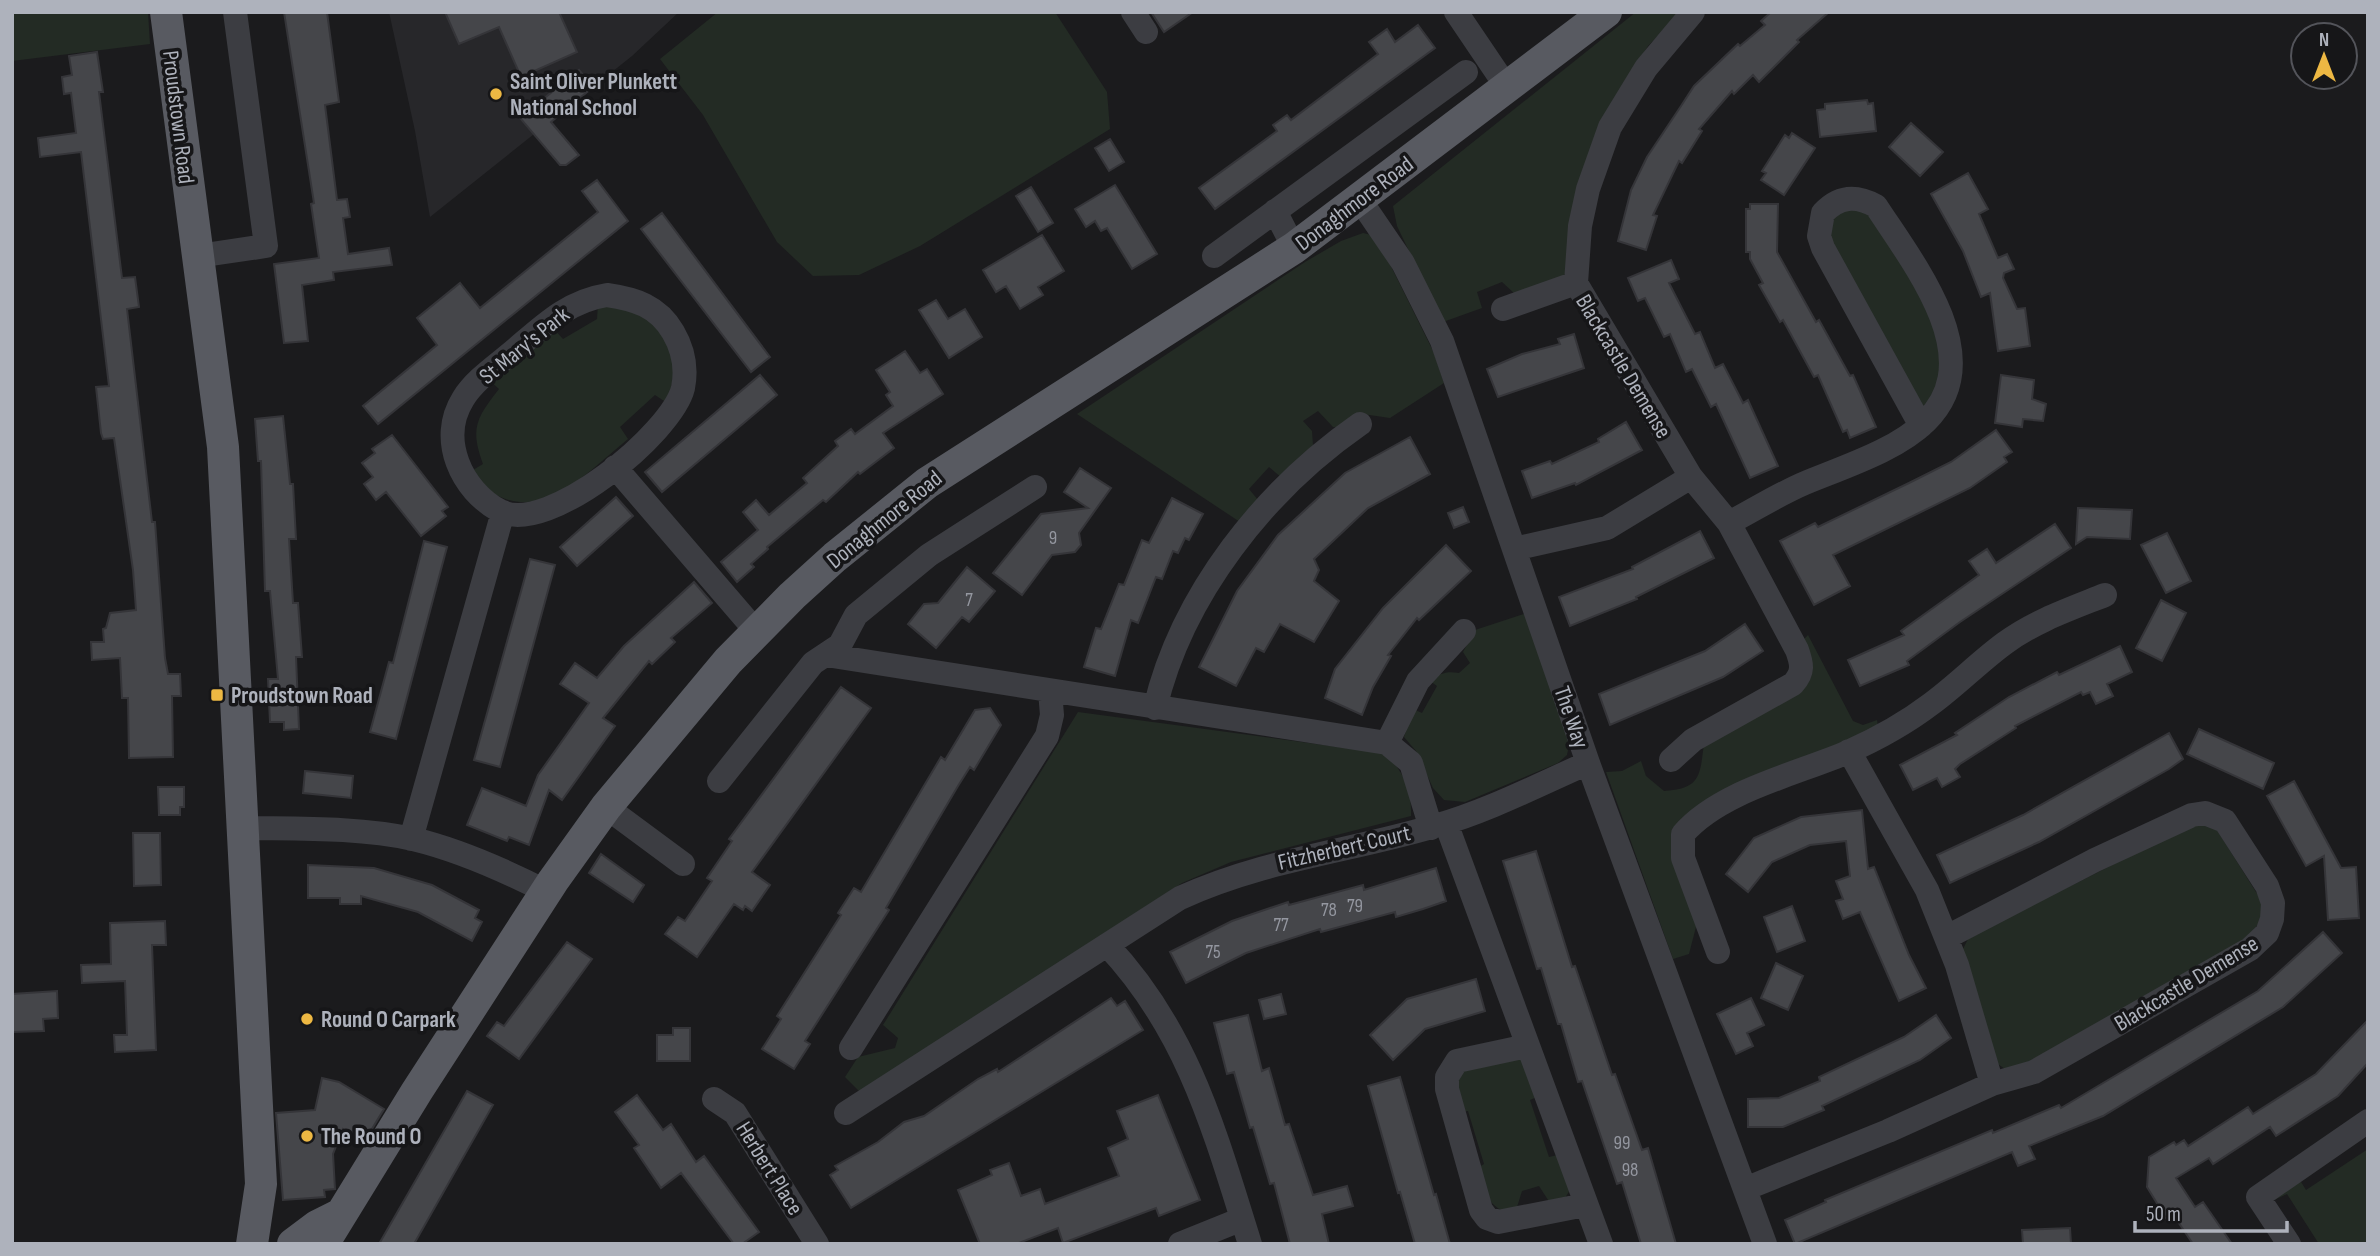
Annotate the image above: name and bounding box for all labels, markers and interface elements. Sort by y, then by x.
north arrow [2289,21,2359,91]
text: N [2319,29,2329,52]
street label: Proudstown Road [156,49,200,185]
place label: Saint Oliver Plunkett National School [510,68,678,122]
marker: Saint Oliver Plunkett National School [488,86,504,102]
street label: Donaghmore Road [1290,150,1419,257]
street label: Blackcastle Demense [1569,289,1677,444]
street label: St Mary's Park [474,301,576,391]
street label: Donaghmore Road [821,465,948,575]
house number: 9 [1049,527,1057,550]
house number: 7 [965,589,973,612]
place label: Proudstown Road [231,682,373,710]
street label: The Way [1547,683,1595,752]
marker: Proudstown Road [209,687,225,703]
street label: Fitzherbert Court [1275,819,1413,877]
house number: 79 [1347,895,1363,918]
house number: 78 [1321,899,1337,922]
house number: 77 [1273,914,1289,937]
street label: Blackcastle Demense [2109,930,2264,1038]
house number: 75 [1205,941,1221,964]
place label: Round O Carpark [321,1006,456,1034]
marker: Round O Carpark [299,1011,315,1027]
street label: Herbert Place [729,1117,809,1221]
place label: The Round O [321,1123,421,1151]
marker: The Round O [299,1128,315,1144]
house number: 99 [1614,1132,1630,1155]
house number: 98 [1622,1159,1638,1182]
scale bar [2135,1190,2287,1234]
text: 50 m [2146,1202,2181,1227]

